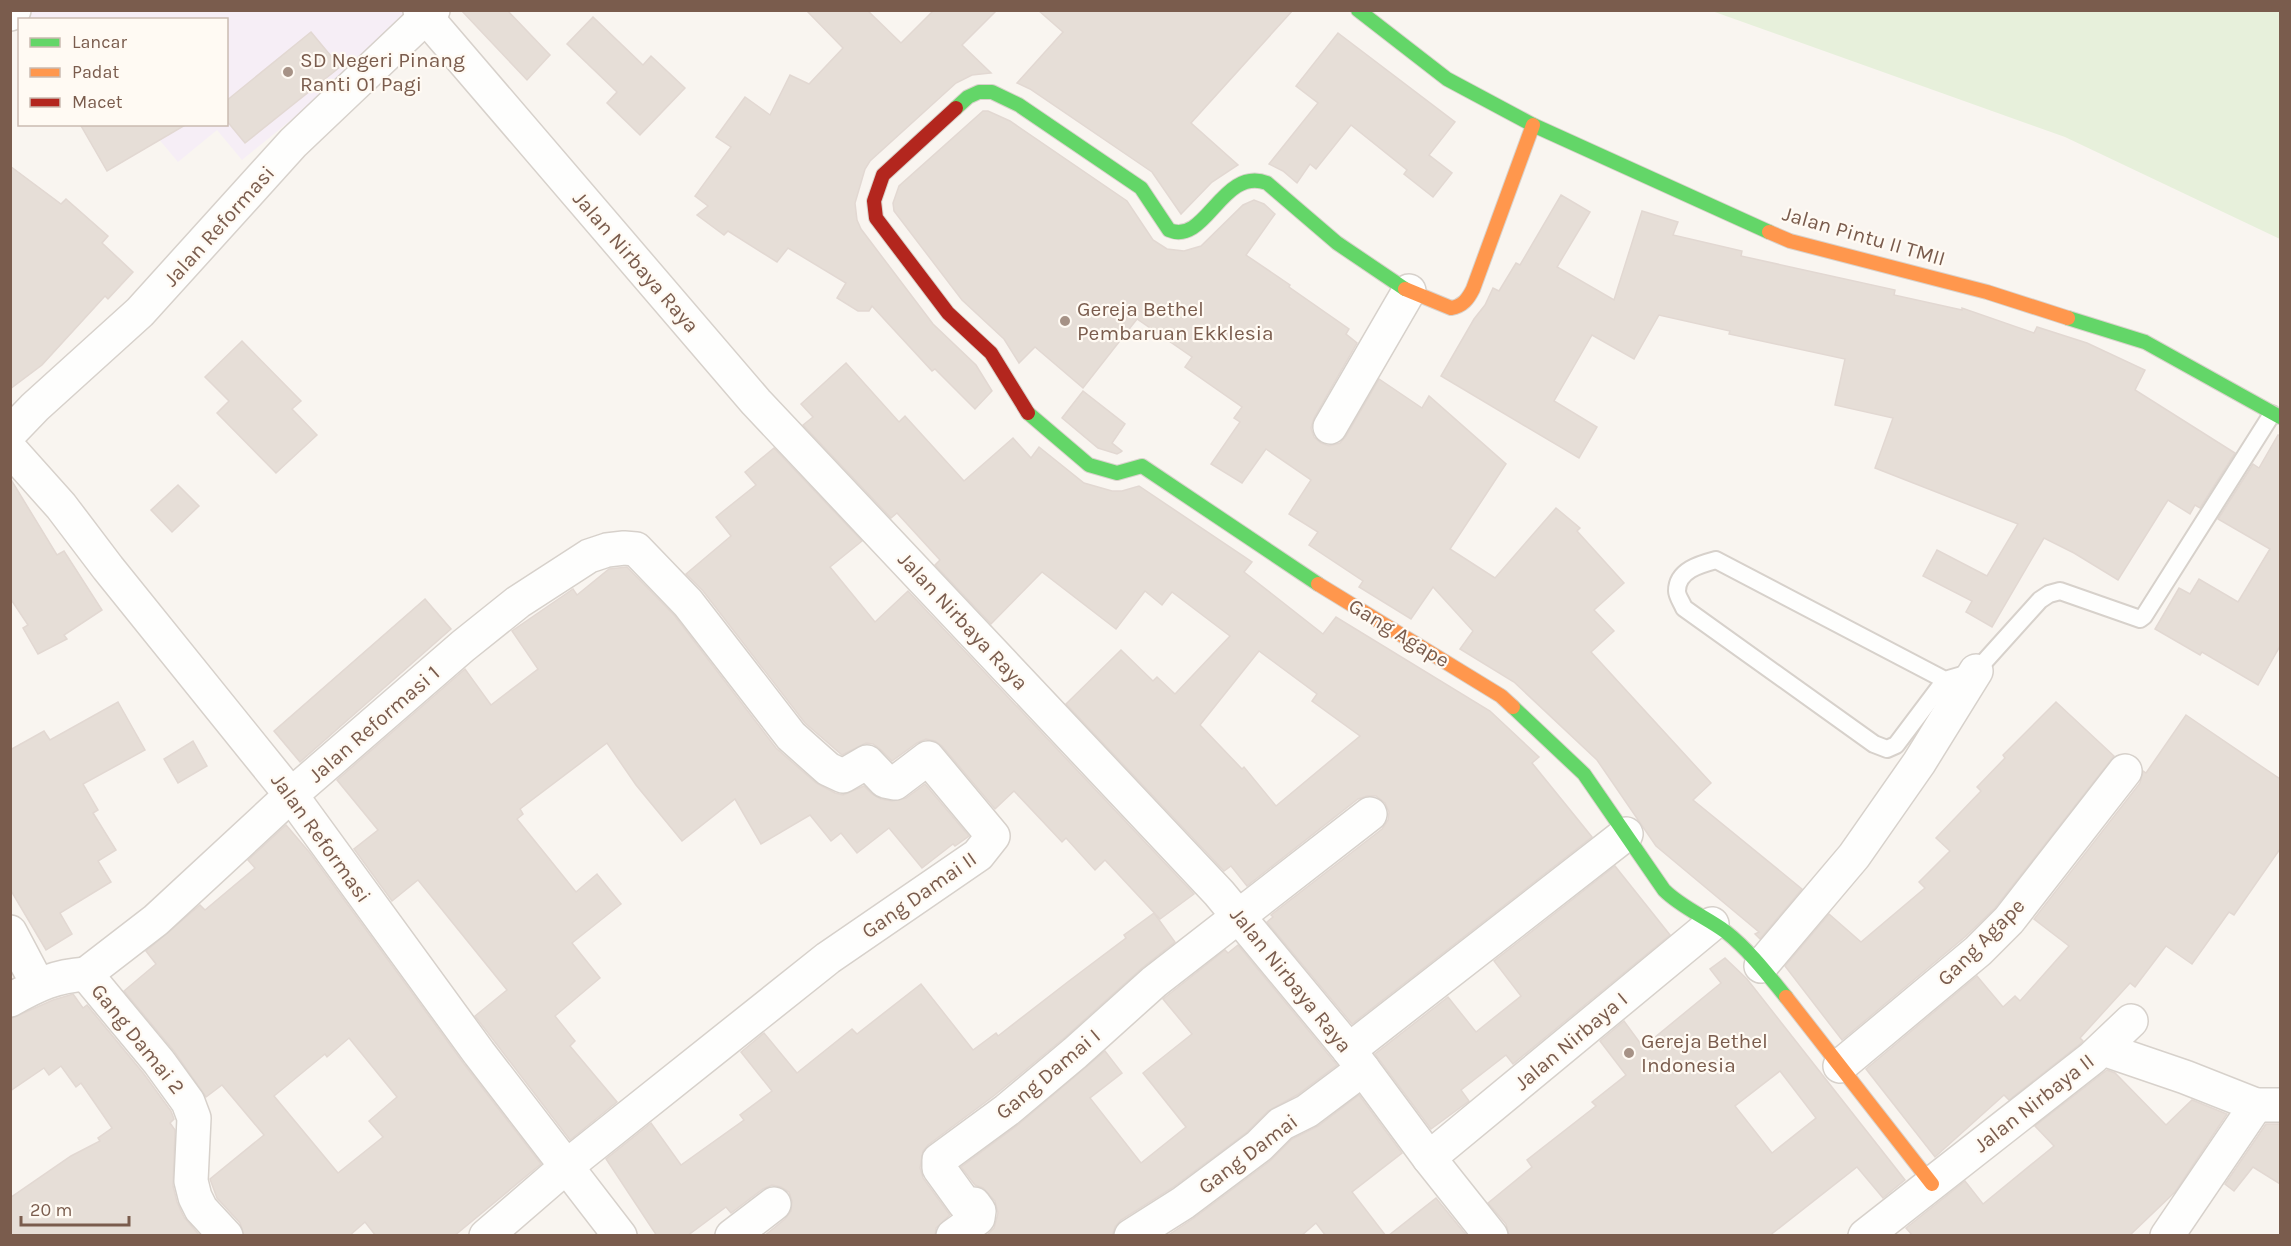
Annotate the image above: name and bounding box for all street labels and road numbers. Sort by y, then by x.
street label: Jalan Reformasi [159,161,279,291]
street label: Jalan Nirbaya Raya [568,186,704,338]
street label: Jalan Pintu II TMII [1780,201,1948,271]
street label: Jalan Nirbaya Raya [893,547,1033,695]
street label: Gang Agape [1344,594,1454,672]
street label: Jalan Reformasi 1 [304,661,444,787]
street label: Jalan Reformasi [266,769,376,907]
street label: Gang Damai II [857,847,981,943]
street label: Gang Agape [1933,894,2029,990]
street label: Jalan Nirbaya Raya [1225,903,1357,1057]
street label: Gang Damai 2 [86,979,190,1099]
street label: Jalan Nirbaya I [1510,987,1632,1095]
street label: Gang Damai I [991,1024,1105,1124]
street label: Jalan Nirbaya II [1969,1049,2099,1157]
street label: Gang Damai [1194,1109,1302,1199]

